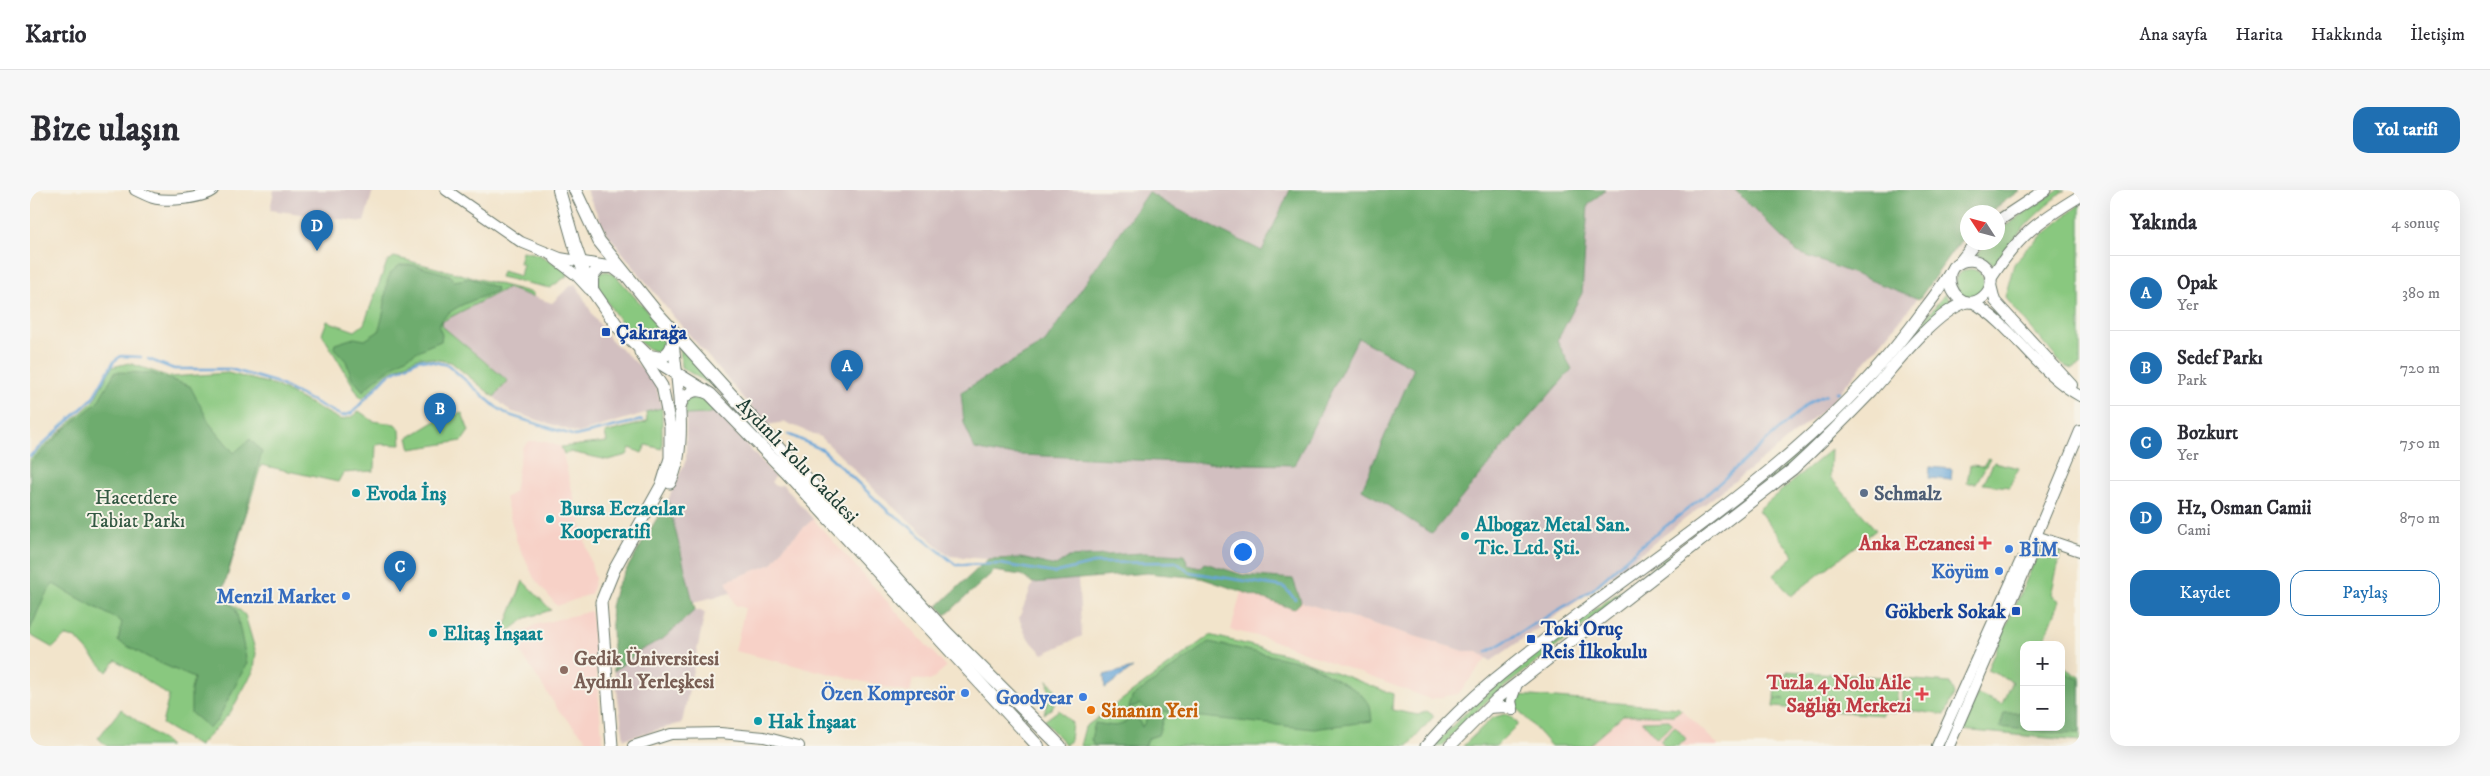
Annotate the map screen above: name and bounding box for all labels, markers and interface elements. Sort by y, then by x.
text: Kartio [25,20,87,50]
text: Ana sayfa [2140,24,2207,46]
text: Harita [2235,24,2283,46]
text: Hakkında [2311,24,2382,46]
text: İletişim [2410,24,2465,46]
button: Yol tarifi [2353,107,2460,153]
text: Bize ulaşın [30,108,180,152]
north arrow [1960,205,2005,250]
pin: D [301,210,333,251]
text: Yakında [2130,210,2197,236]
text: 4 sonuç [2391,213,2440,233]
text: Opak [2177,272,2218,295]
text: A [2141,283,2151,303]
text: 380 m [2402,283,2440,303]
text: Yer [2177,295,2199,315]
place label: Çakırağa [616,321,688,346]
marker: Çakırağa [600,326,612,338]
text: Sedef Parkı [2177,347,2263,370]
pin: A [831,350,863,391]
text: B [2141,358,2151,378]
text: 720 m [2400,358,2440,378]
text: Park [2177,370,2207,390]
pin: B [424,393,456,434]
street label: Aydınlı Yolu Caddesi [730,393,863,529]
text: Bozkurt [2177,422,2238,445]
text: C [2141,433,2151,453]
text: 750 m [2400,433,2440,453]
text: Yer [2177,445,2199,465]
place label: Evoda İnş [366,481,447,507]
place label: Schmalz [1874,482,1942,507]
park label: Hacetdere Tabiat Parkı [87,486,185,534]
marker: Evoda İnş [350,487,362,499]
marker: Schmalz [1858,487,1870,499]
place label: Bursa Eczacılar Kooperatifi [560,497,685,545]
text: Hz, Osman Camii [2177,497,2311,520]
text: D [2140,508,2152,528]
text: 870 m [2400,508,2440,528]
marker: Bursa Eczacılar Kooperatifi [544,513,556,525]
place label: Albogaz Metal San. Tic. Ltd. Şti. [1474,513,1630,561]
text: Cami [2177,520,2211,540]
marker: Albogaz Metal San. Tic. Ltd. Şti. [1459,530,1471,542]
place label: Anka Eczanesi [1858,532,1975,557]
marker: Anka Eczanesi [1979,537,1991,549]
place label: BİM [2019,537,2058,563]
your location [1230,539,1256,565]
marker: BİM [2003,543,2015,555]
pin: C [384,551,416,592]
place label: Köyüm [1931,560,1989,585]
marker: Köyüm [1993,565,2005,577]
button: Kaydet [2130,570,2280,616]
button: Paylaş [2290,570,2440,616]
place label: Menzil Market [217,585,337,610]
marker: Menzil Market [340,590,352,602]
place label: Gökberk Sokak [1885,600,2007,625]
marker: Gökberk Sokak [2010,605,2022,617]
place label: Toki Oruç Reis İlkokulu [1540,617,1648,665]
place label: Elitaş İnşaat [443,621,544,647]
marker: Elitaş İnşaat [427,627,439,639]
marker: Toki Oruç Reis İlkokulu [1525,633,1537,645]
map controls [2020,641,2065,731]
button: + [2020,641,2065,686]
place label: Gedik Üniversitesi Aydınlı Yerleşkesi [573,646,719,695]
marker: Gedik Üniversitesi Aydınlı Yerleşkesi [558,664,570,676]
place label: Tuzla 4 Nolu Aile Sağlığı Merkezi [1766,671,1912,719]
place label: Özen Kompresör [821,681,956,707]
place label: Goodyear [996,686,1074,711]
button: − [2020,686,2065,731]
marker: Özen Kompresör [959,687,971,699]
marker: Tuzla 4 Nolu Aile Sağlığı Merkezi [1915,687,1929,701]
marker: Goodyear [1077,691,1089,703]
place label: Sinanın Yeri [1101,699,1198,724]
marker: Sinanın Yeri [1085,704,1097,716]
place label: Hak İnşaat [768,709,857,735]
marker: Hak İnşaat [752,715,764,727]

